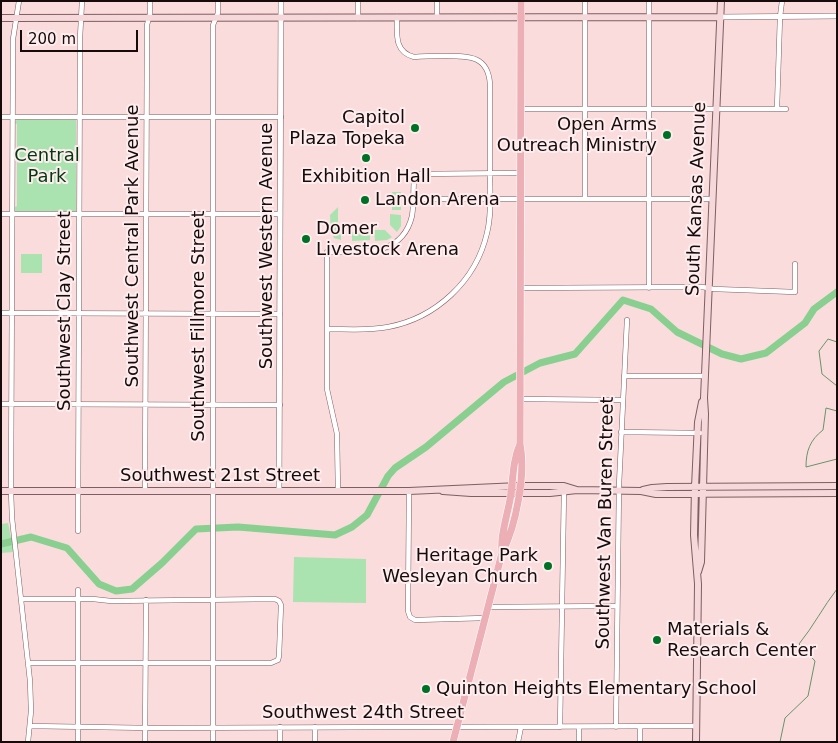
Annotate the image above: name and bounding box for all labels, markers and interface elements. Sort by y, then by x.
scale bar [22,20,140,52]
text: 200 m [28,30,76,48]
street label: South Kansas Avenue [683,102,711,296]
street label: Southwest Central Park Avenue [122,104,144,388]
place label: Capitol Plaza Topeka [289,107,405,150]
place label: Open Arms Outreach Ministry [497,114,657,156]
marker: Capitol Plaza Topeka [409,122,421,134]
street label: Southwest Western Avenue [256,123,278,369]
marker: Open Arms Outreach Ministry [661,129,673,141]
park label: Central Park [14,145,80,188]
marker: Exhibition Hall [360,152,372,164]
place label: Exhibition Hall [301,166,431,188]
place label: Landon Arena [375,189,500,211]
marker: Landon Arena [359,194,371,206]
street label: Southwest Fillmore Street [188,210,210,442]
street label: Southwest Clay Street [54,211,76,411]
place label: Domer Livestock Arena [316,218,459,260]
marker: Domer Livestock Arena [300,233,312,245]
street label: Southwest Van Buren Street [593,396,619,650]
street label: Southwest 21st Street [120,465,320,487]
place label: Heritage Park Wesleyan Church [382,545,538,588]
marker: Heritage Park Wesleyan Church [542,560,554,572]
place label: Materials & Research Center [667,619,816,662]
marker: Materials & Research Center [651,634,663,646]
place label: Quinton Heights Elementary School [436,678,757,700]
marker: Quinton Heights Elementary School [420,683,432,695]
street label: Southwest 24th Street [262,702,464,724]

